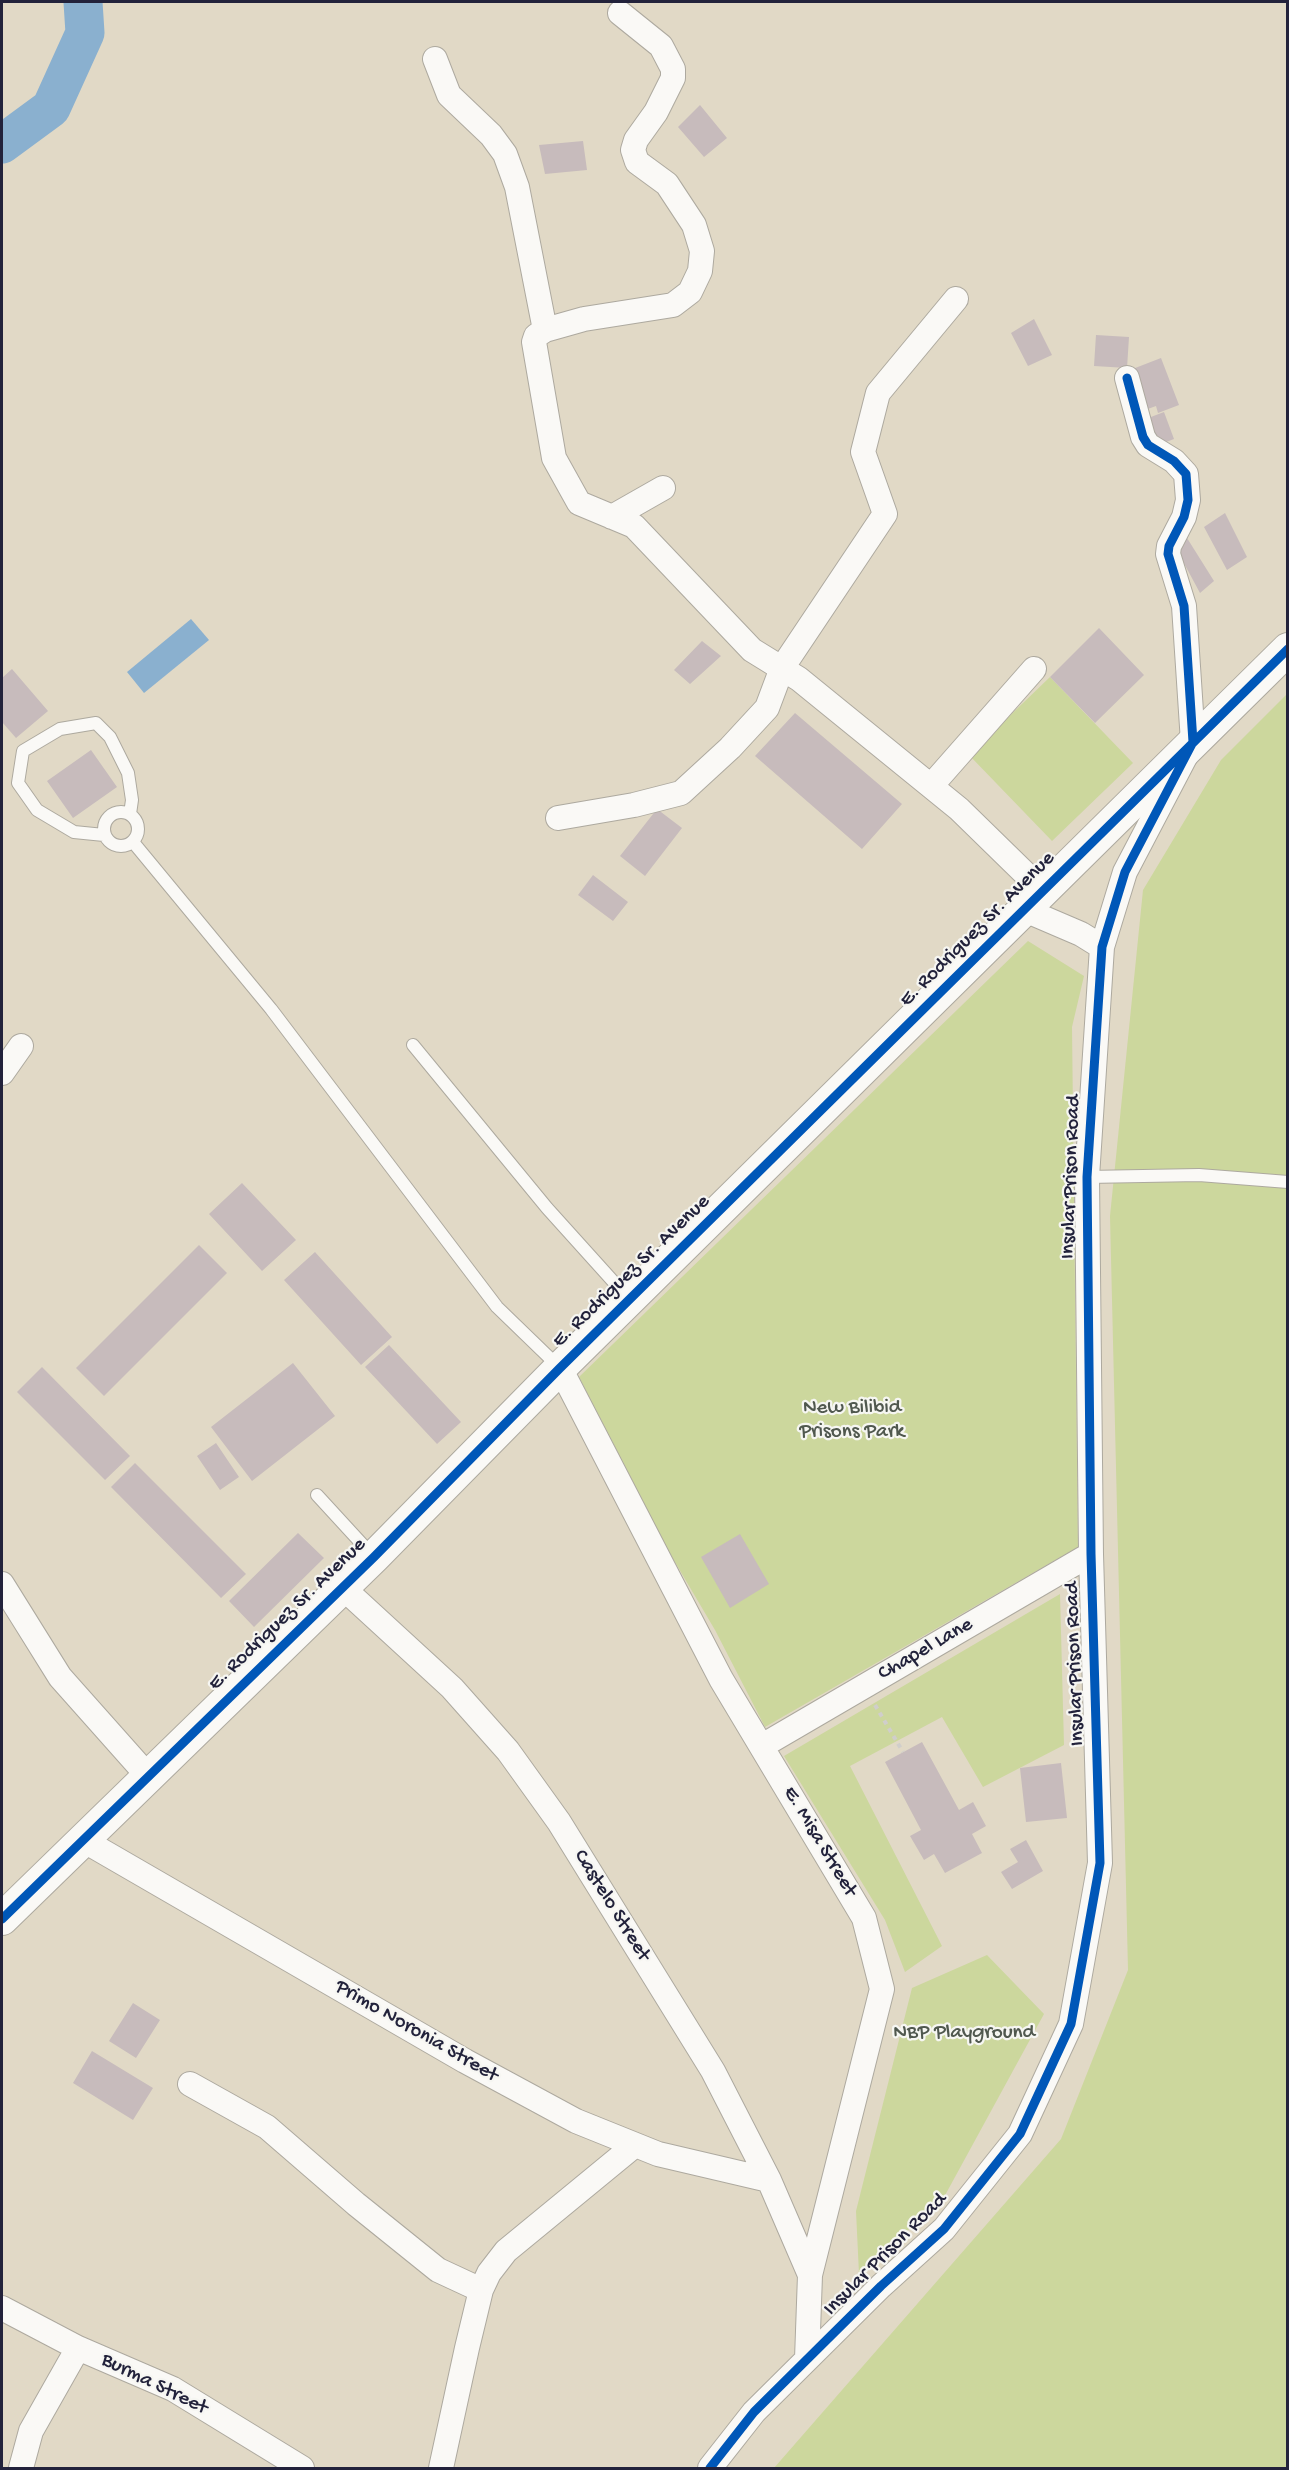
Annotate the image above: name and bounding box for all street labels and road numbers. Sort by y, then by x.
street label: E. Rodriguez Sr. Avenue [895,847,1061,1013]
street label: Insular Prison Road [1057,1094,1087,1260]
street label: E. Rodriguez Sr. Avenue [548,1190,716,1354]
street label: E. Rodriguez Sr. Avenue [204,1533,372,1697]
street label: Insular Prison Road [1061,1581,1091,1747]
street label: Chapel Lane [874,1613,978,1687]
street label: E. Misa Street [776,1782,862,1902]
street label: Castelo Street [567,1846,655,1966]
street label: Primo Noronia Street [330,1975,502,2089]
street label: Insular Prison Road [819,2188,953,2322]
street label: Burma Street [97,2348,211,2422]

